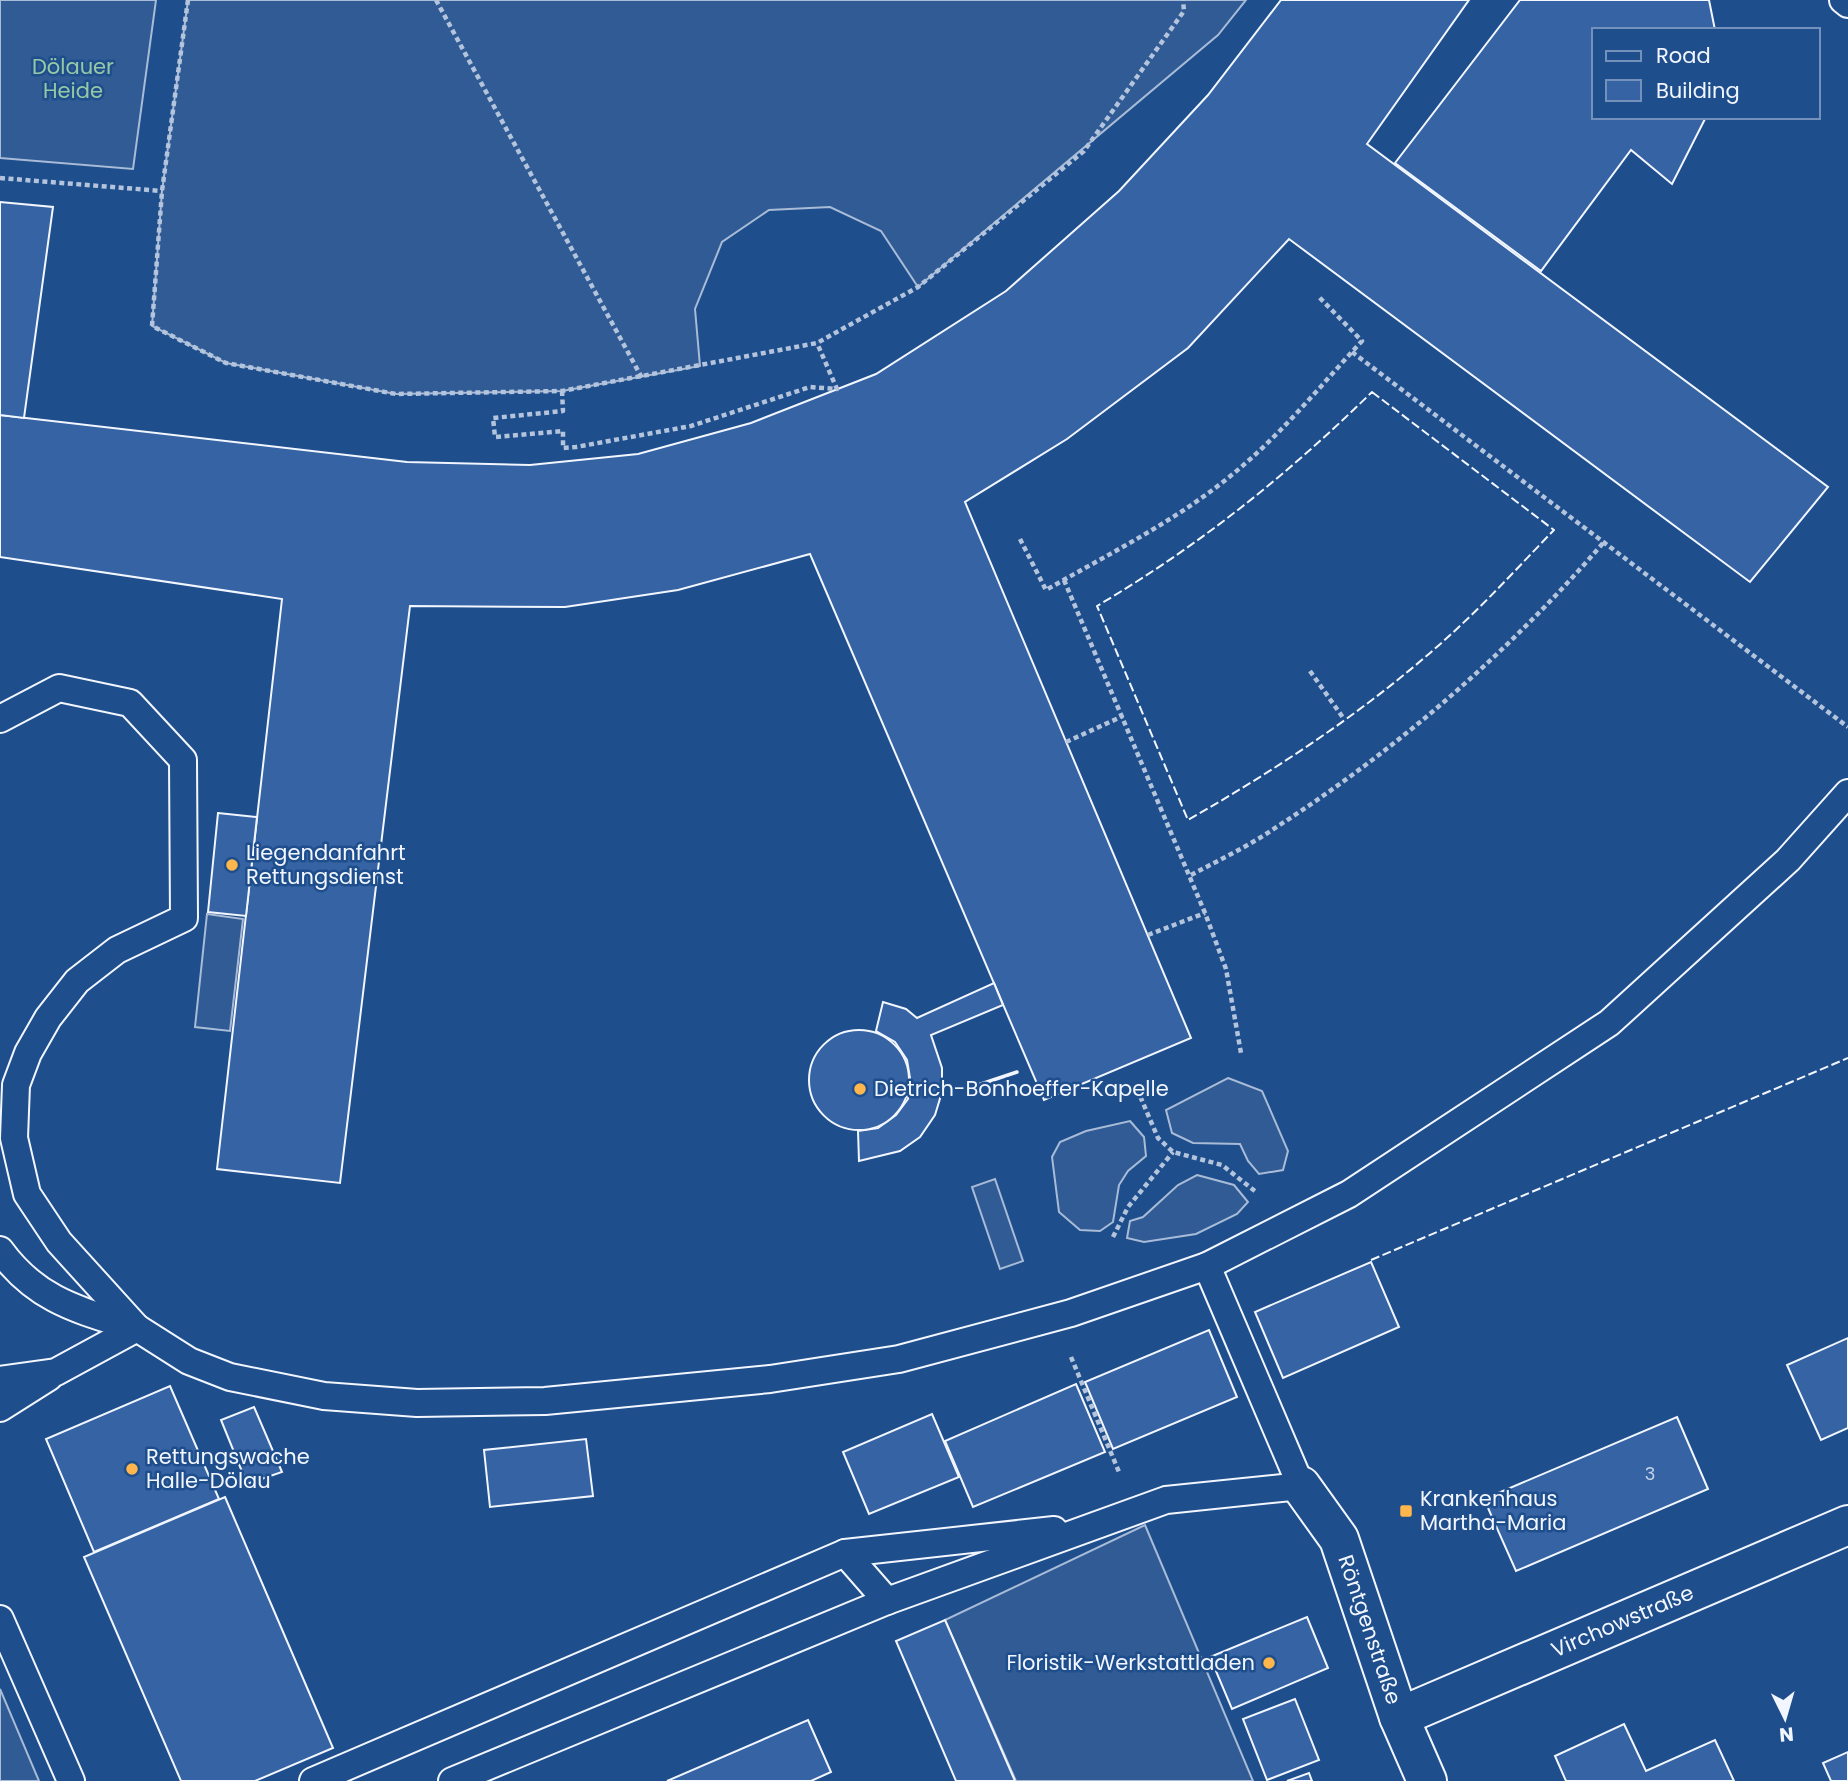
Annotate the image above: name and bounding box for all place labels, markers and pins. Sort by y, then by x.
place label: Liegendanfahrt Rettungsdienst [246,838,406,891]
marker: Liegendanfahrt Rettungsdienst [224,857,240,873]
place label: Dietrich-Bonhoeffer-Kapelle [874,1074,1169,1103]
marker: Dietrich-Bonhoeffer-Kapelle [852,1081,868,1097]
place label: Rettungswache Halle-Dölau [146,1442,310,1495]
marker: Rettungswache Halle-Dölau [124,1461,140,1477]
place label: Krankenhaus Martha-Maria [1420,1484,1566,1537]
marker: Krankenhaus Martha-Maria [1398,1503,1414,1519]
place label: Floristik-Werkstattladen [1006,1648,1255,1677]
marker: Floristik-Werkstattladen [1261,1655,1277,1671]

